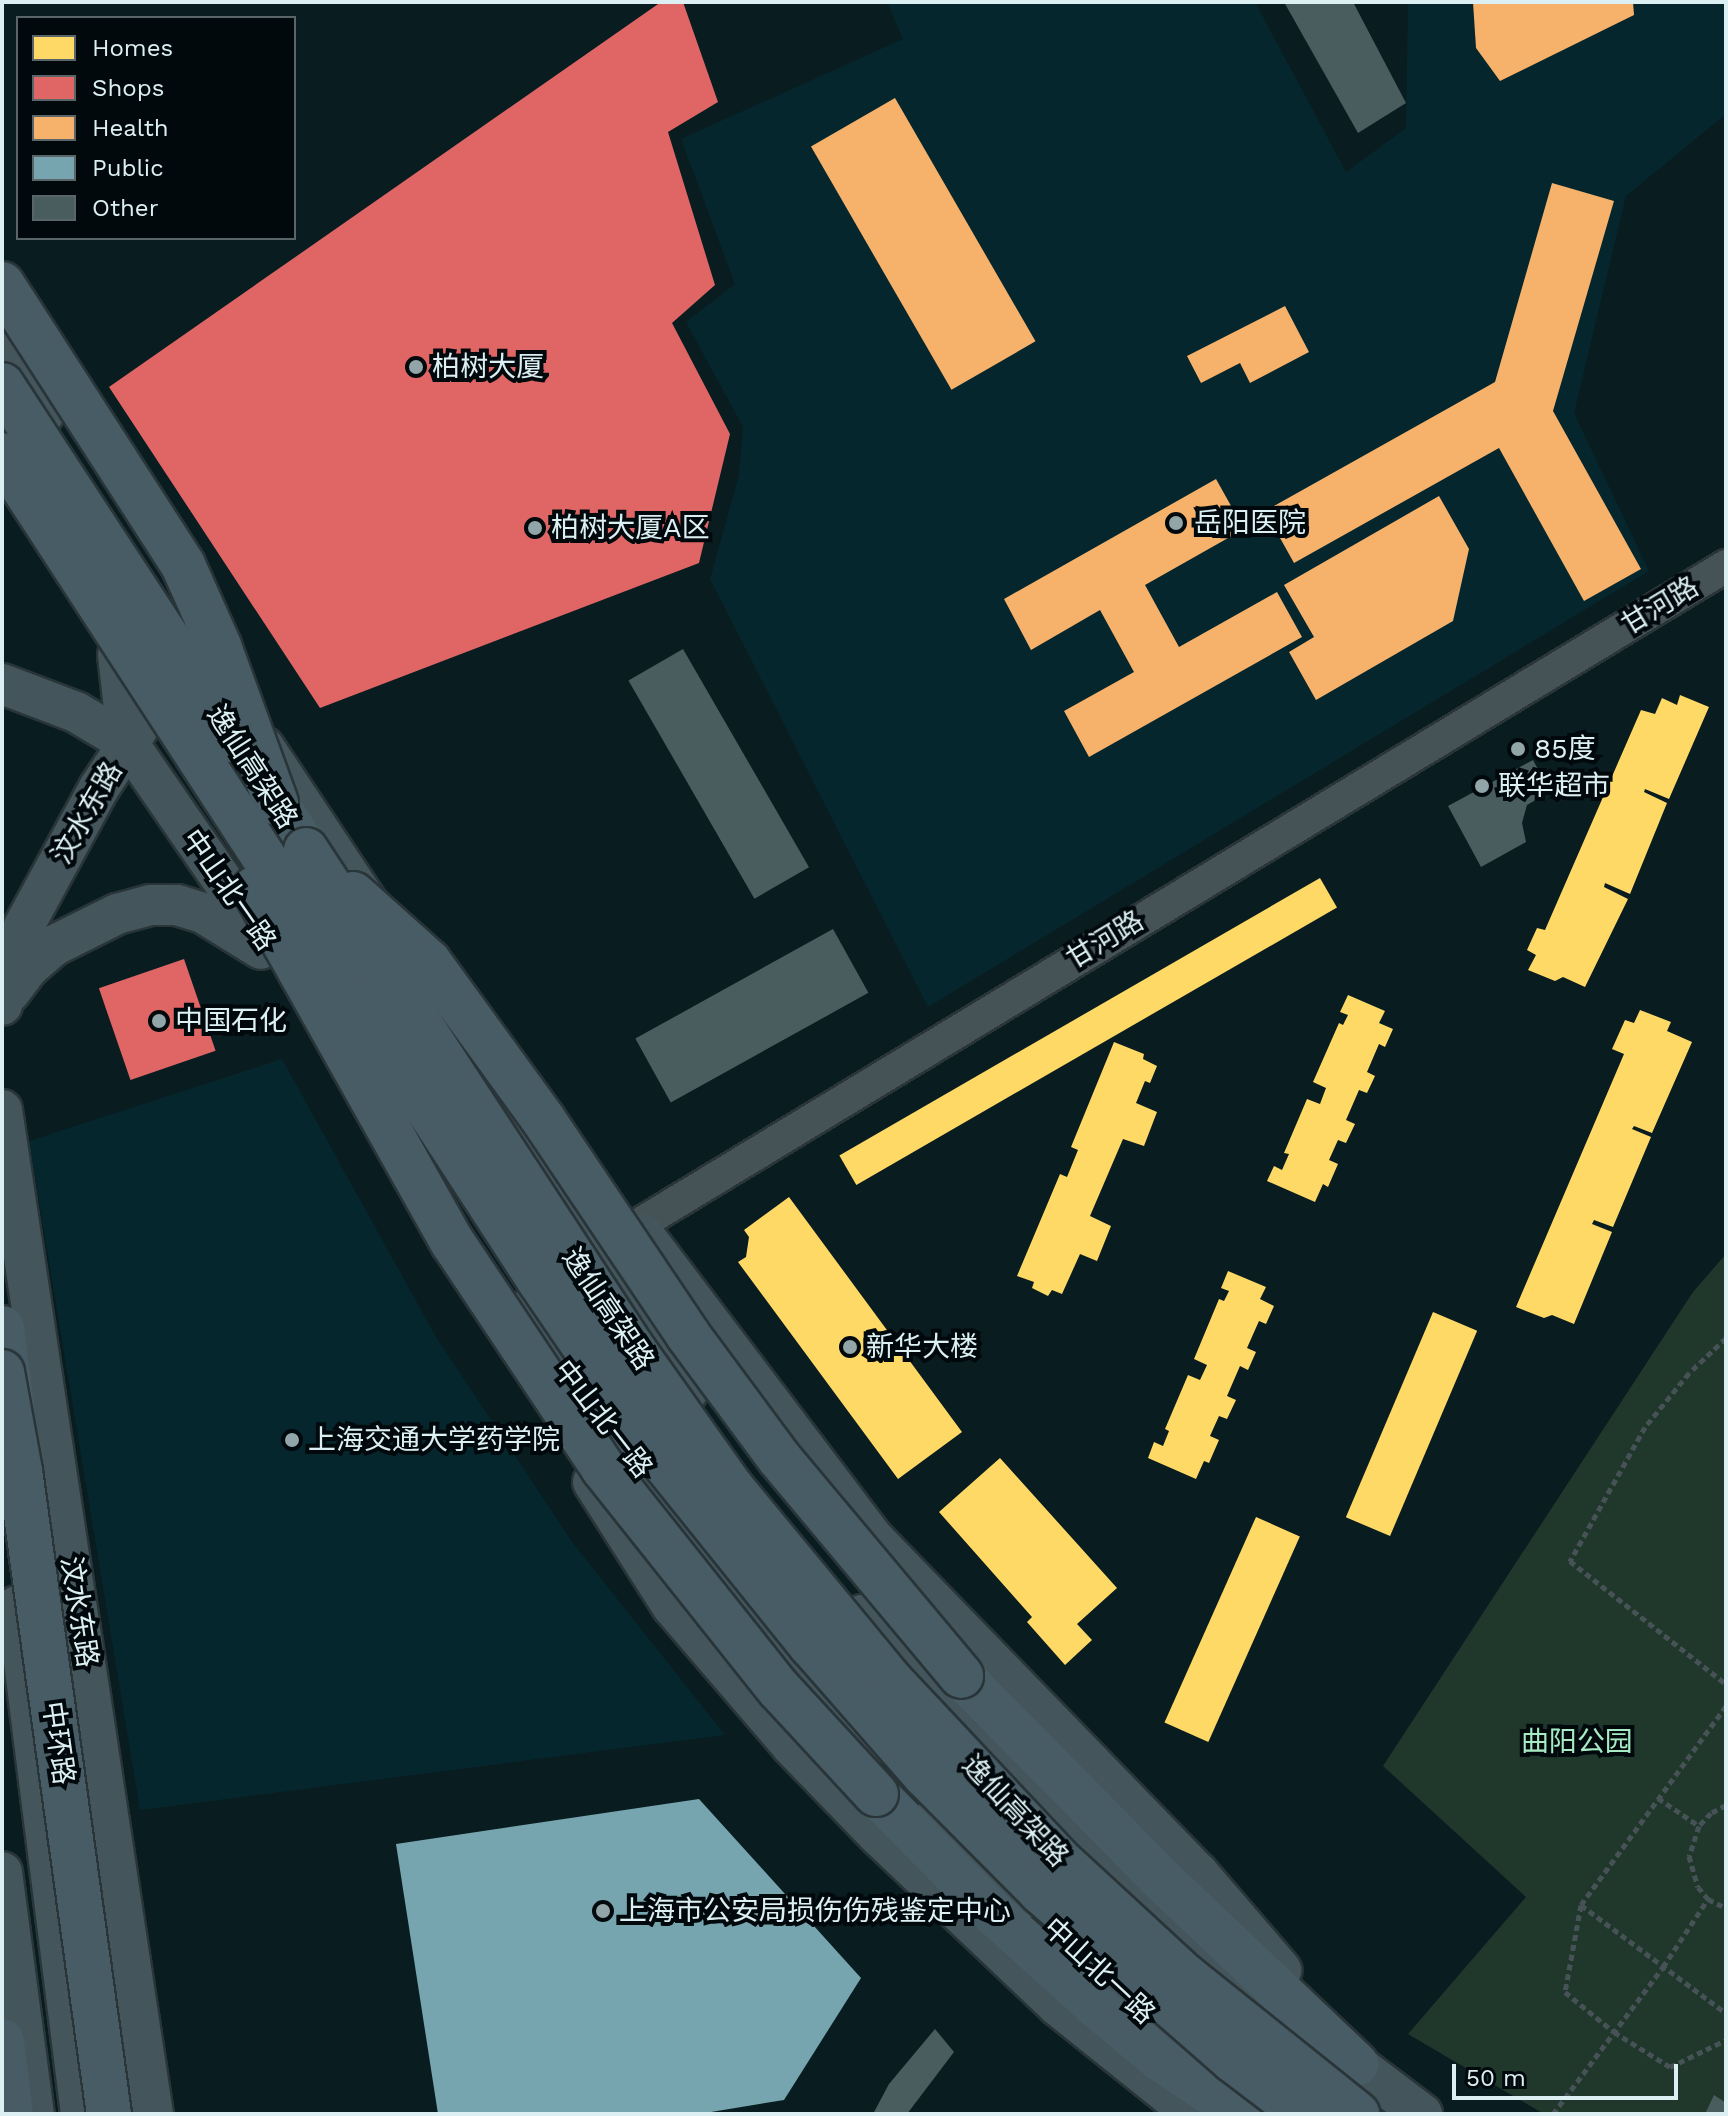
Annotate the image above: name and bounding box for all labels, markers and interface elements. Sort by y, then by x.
legend [16,16,296,240]
text: Homes [92,34,173,62]
text: Shops [92,74,164,102]
text: Health [92,114,169,142]
text: Public [92,154,164,182]
text: Other [92,194,159,222]
place label: 柏树大厦 [432,350,544,384]
marker: 柏树大厦 [407,358,425,376]
place label: 岳阳医院 [1194,506,1306,540]
place label: 柏树大厦A区 [551,511,709,545]
marker: 岳阳医院 [1165,512,1187,534]
marker: 柏树大厦A区 [526,519,544,537]
street label: 甘河路 [1615,570,1705,642]
street label: 逸仙高架路 [200,699,304,835]
place label: 85度 [1534,732,1596,766]
marker: 85度 [1509,740,1527,758]
street label: 汶水东路 [44,756,130,870]
place label: 联华超市 [1498,769,1610,803]
marker: 联华超市 [1473,777,1491,795]
street label: 中山北一路 [175,823,283,957]
street label: 甘河路 [1060,904,1150,976]
place label: 中国石化 [175,1004,287,1038]
marker: 中国石化 [150,1012,168,1030]
street label: 逸仙高架路 [555,1242,661,1376]
place label: 新华大楼 [866,1330,978,1364]
marker: 新华大楼 [841,1338,859,1356]
street label: 中山北一路 [547,1353,659,1485]
place label: 上海交通大学药学院 [308,1423,560,1457]
marker: 上海交通大学药学院 [283,1431,301,1449]
street label: 汶水东路 [54,1554,104,1670]
street label: 中环路 [36,1699,80,1787]
park label: 曲阳公园 [1521,1725,1633,1759]
street label: 逸仙高架路 [955,1748,1075,1874]
place label: 上海市公安局损伤伤残鉴定中心 [619,1894,1011,1928]
marker: 上海市公安局损伤伤残鉴定中心 [594,1902,612,1920]
street label: 中山北一路 [1036,1911,1162,2031]
scale bar [1456,2048,1682,2098]
text: 50 m [1466,2064,1526,2092]

